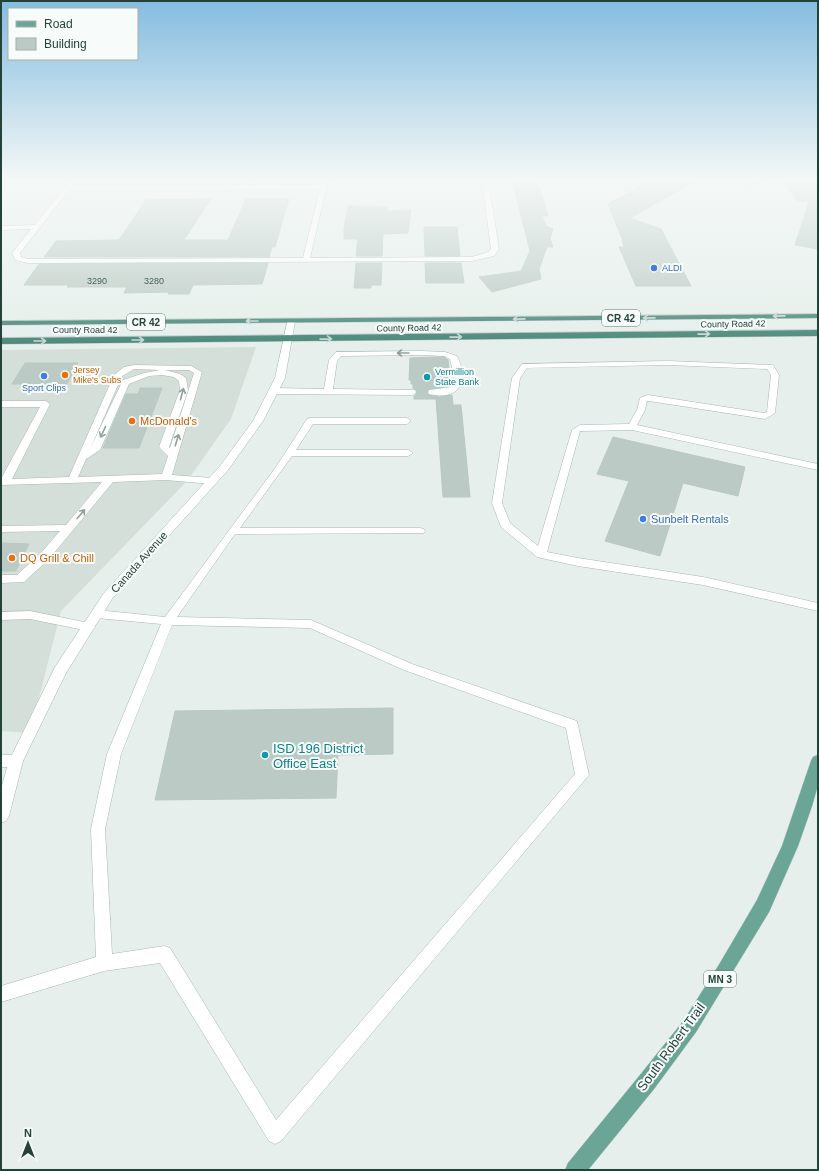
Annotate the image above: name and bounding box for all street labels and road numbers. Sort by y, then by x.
road number: CR 42 [602,310,640,326]
road number: CR 42 [127,314,165,330]
street label: County Road 42 [700,318,766,330]
street label: County Road 42 [376,322,442,334]
street label: County Road 42 [52,325,118,335]
street label: Canada Avenue [108,529,170,595]
road number: MN 3 [704,971,736,987]
street label: South Robert Trail [634,1000,708,1094]

